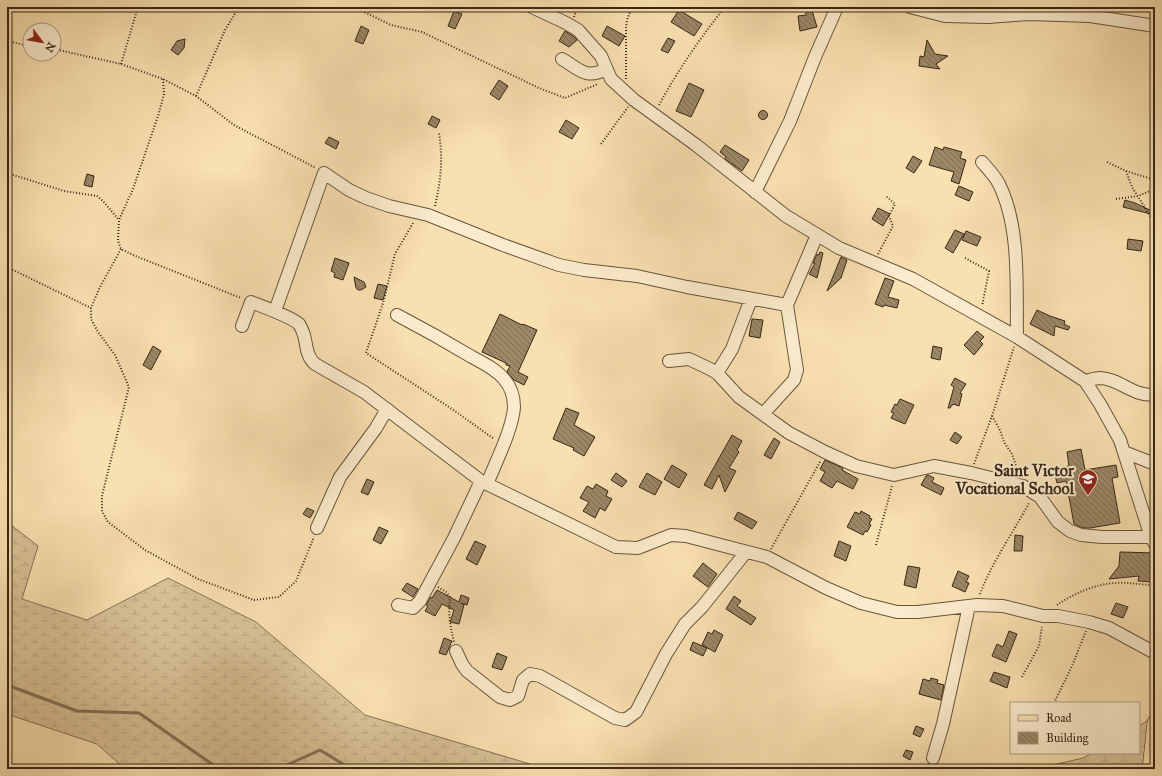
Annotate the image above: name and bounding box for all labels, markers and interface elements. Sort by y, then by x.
north arrow [22,22,62,62]
text: N [42,40,58,55]
place label: Saint Victor Vocational School [955,461,1075,498]
school or university icon: Saint Victor Vocational School [1077,468,1099,496]
legend [1010,702,1140,754]
text: Road [1046,711,1072,725]
text: Building [1046,731,1089,746]

